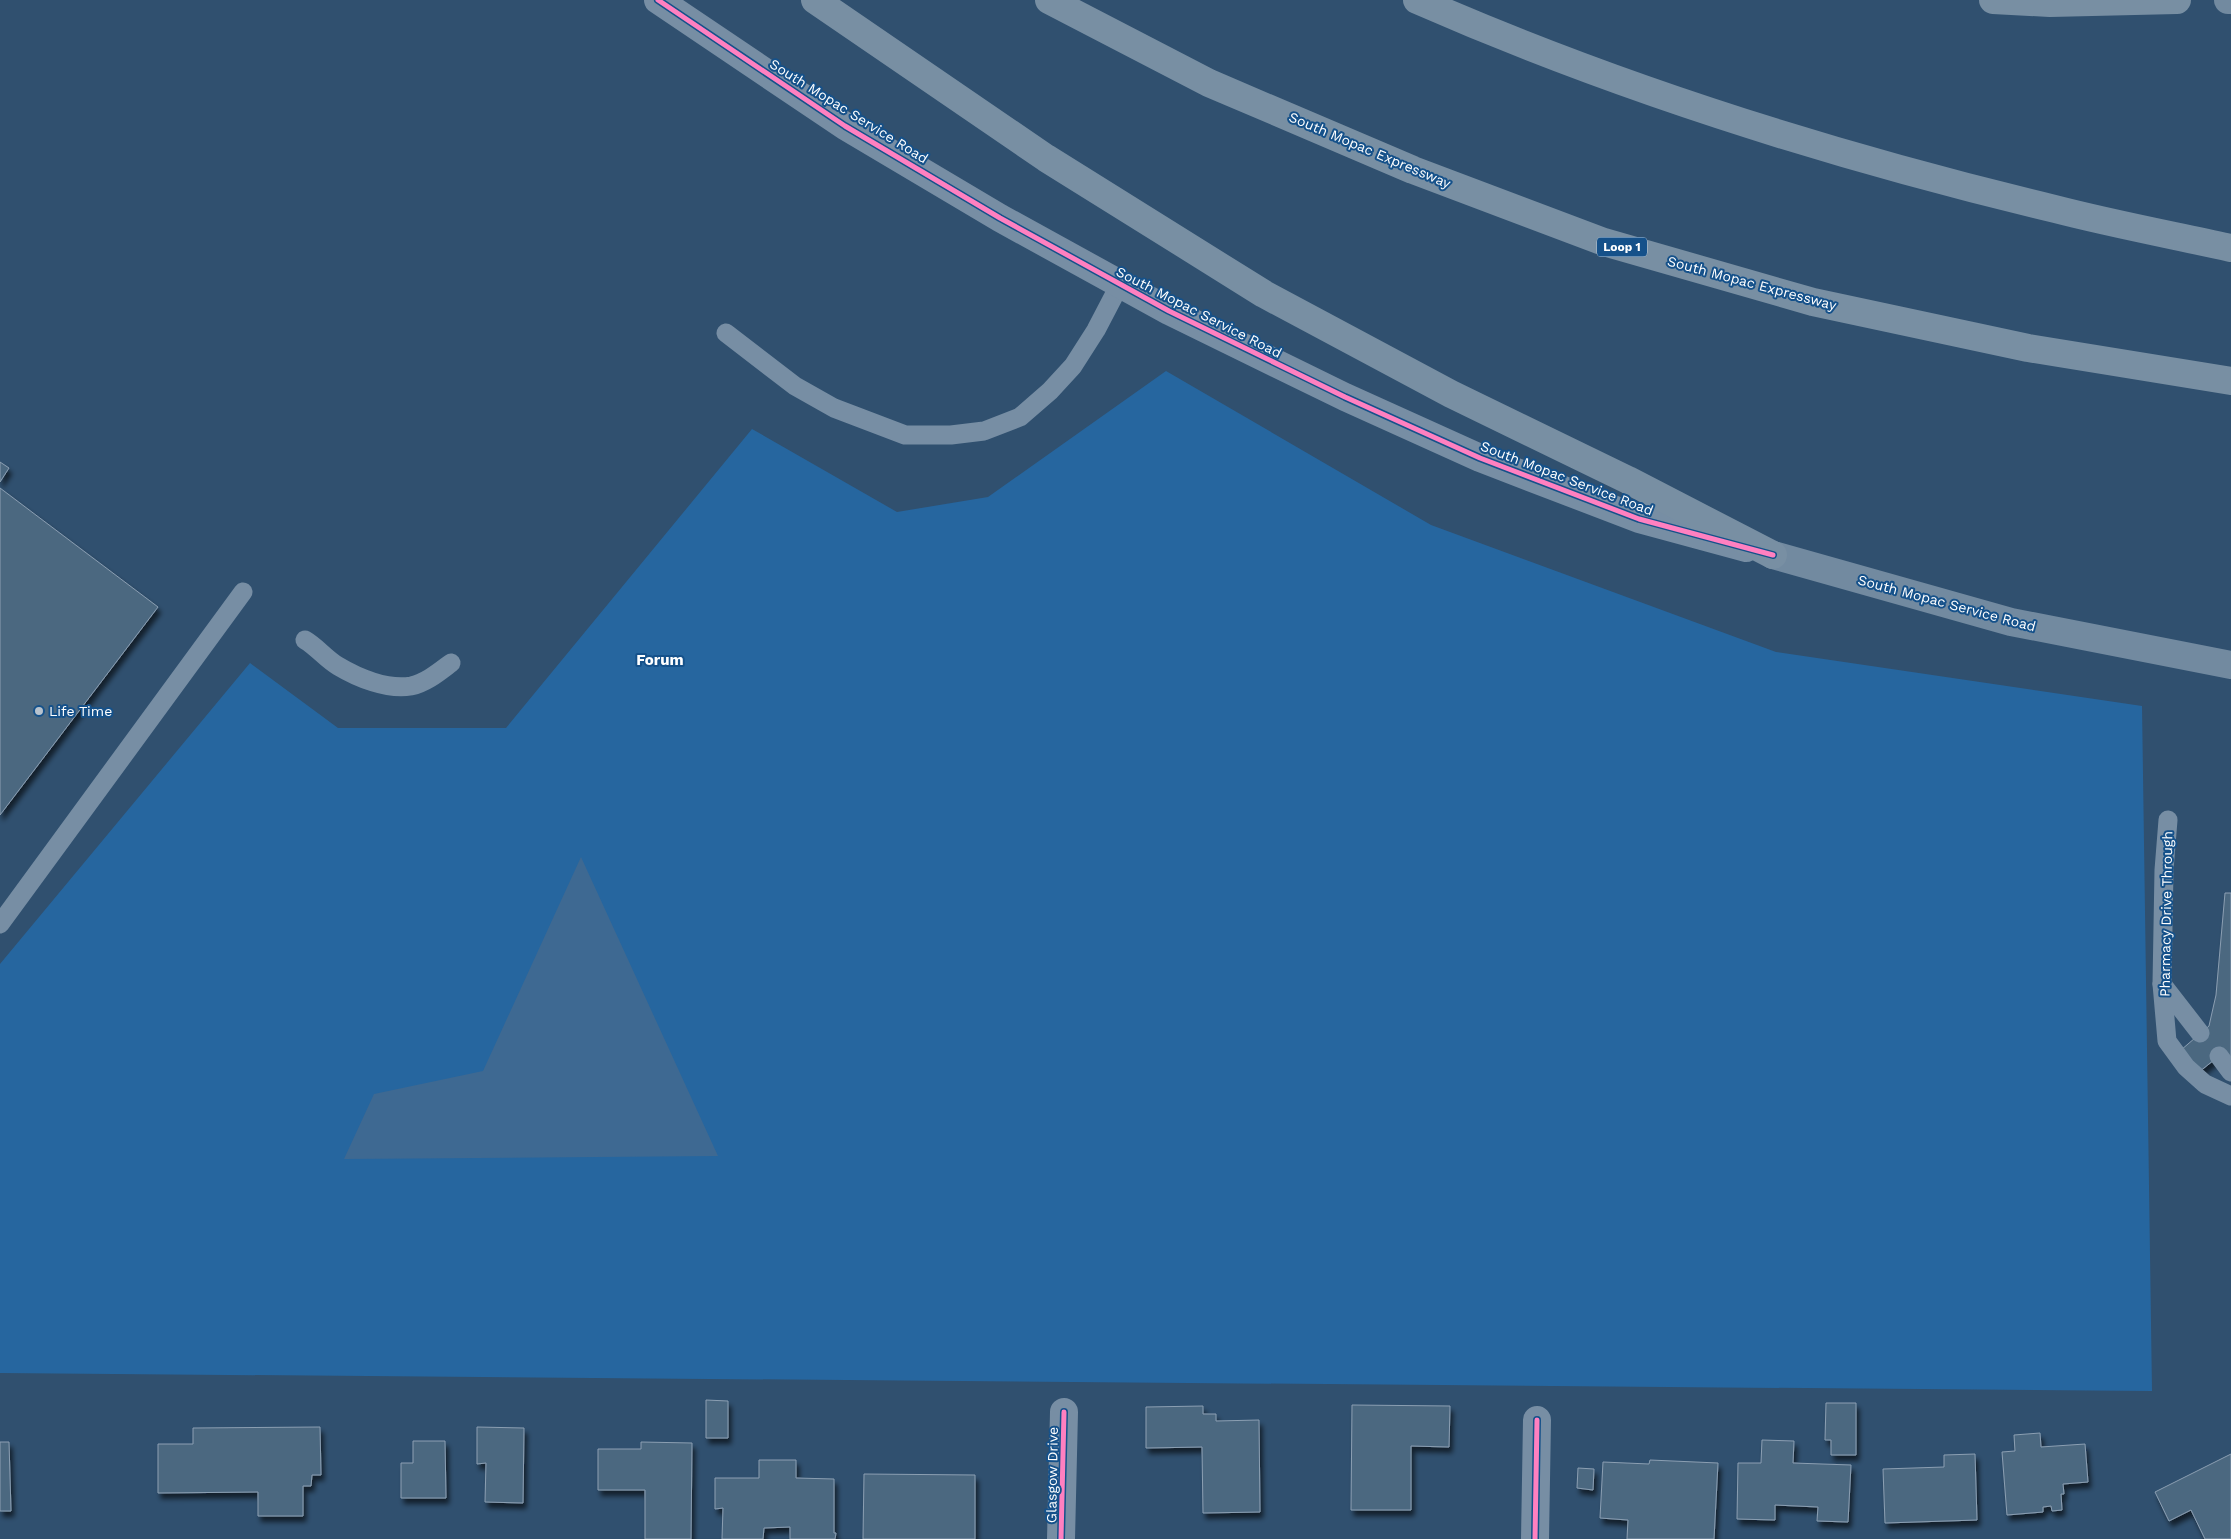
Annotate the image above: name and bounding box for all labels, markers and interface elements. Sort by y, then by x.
street label: South Mopac Service Road [767,56,931,166]
street label: South Mopac Expressway [1287,109,1454,192]
road number: Loop 1 [1597,238,1647,256]
street label: South Mopac Expressway [1666,253,1839,313]
street label: South Mopac Service Road [1114,263,1284,361]
street label: South Mopac Service Road [1478,438,1656,518]
street label: South Mopac Service Road [1856,572,2038,634]
district label: Forum [636,651,684,669]
place label: Life Time [49,703,112,719]
marker: Life Time [33,705,45,717]
street label: Pharmacy Drive Through [2157,831,2175,997]
street label: Glasgow Drive [1043,1427,1061,1523]

